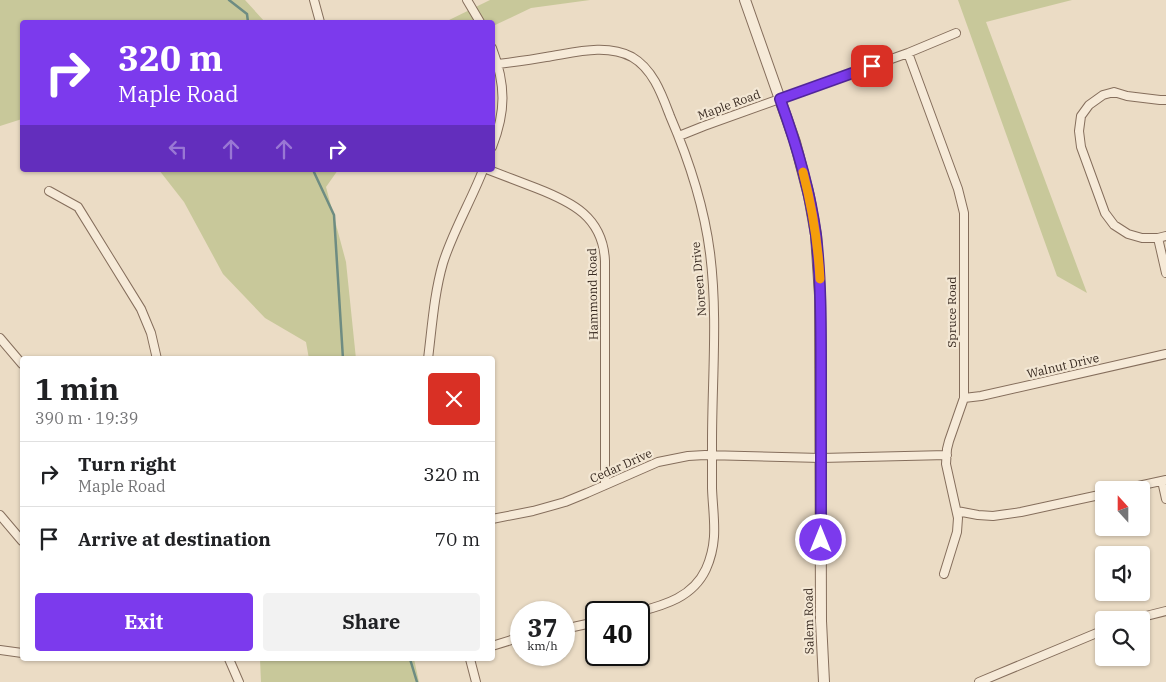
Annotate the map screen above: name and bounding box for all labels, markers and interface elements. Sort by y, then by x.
text: 320 m [118,35,223,81]
icon: right [35,40,100,105]
pin [851,45,893,87]
icon: arrive [858,52,886,80]
text: Maple Road [118,79,239,108]
street label: Maple Road [695,86,762,123]
icon: left [164,135,192,163]
icon: ahead [217,135,245,163]
icon: ahead [270,135,298,163]
icon: right [323,135,351,163]
street label: Noreen Drive [688,241,709,317]
street label: Hammond Road [584,248,601,340]
street label: Spruce Road [944,276,959,348]
street label: Walnut Drive [1025,350,1100,381]
text: 1 min [35,369,119,408]
button: close [428,373,480,425]
text: 390 m · 19:39 [35,408,138,428]
street label: Cedar Drive [587,445,654,486]
text: Turn right [78,452,176,476]
icon: right [35,460,63,488]
text: 320 m [423,462,480,486]
text: Maple Road [78,476,166,496]
north arrow [1095,481,1150,536]
map controls [1095,481,1150,666]
position arrow [794,513,846,565]
icon: arrive [35,525,63,553]
text: Arrive at destination [78,527,271,551]
text: 70 m [435,527,480,551]
button: sound [1095,546,1150,601]
street label: Salem Road [800,588,817,654]
button: Exit [35,593,253,651]
button: Share [263,593,480,651]
speed limit sign: 40 [585,601,650,666]
text: 37 [527,611,558,644]
button: search [1095,611,1150,666]
text: km/h [527,638,558,653]

